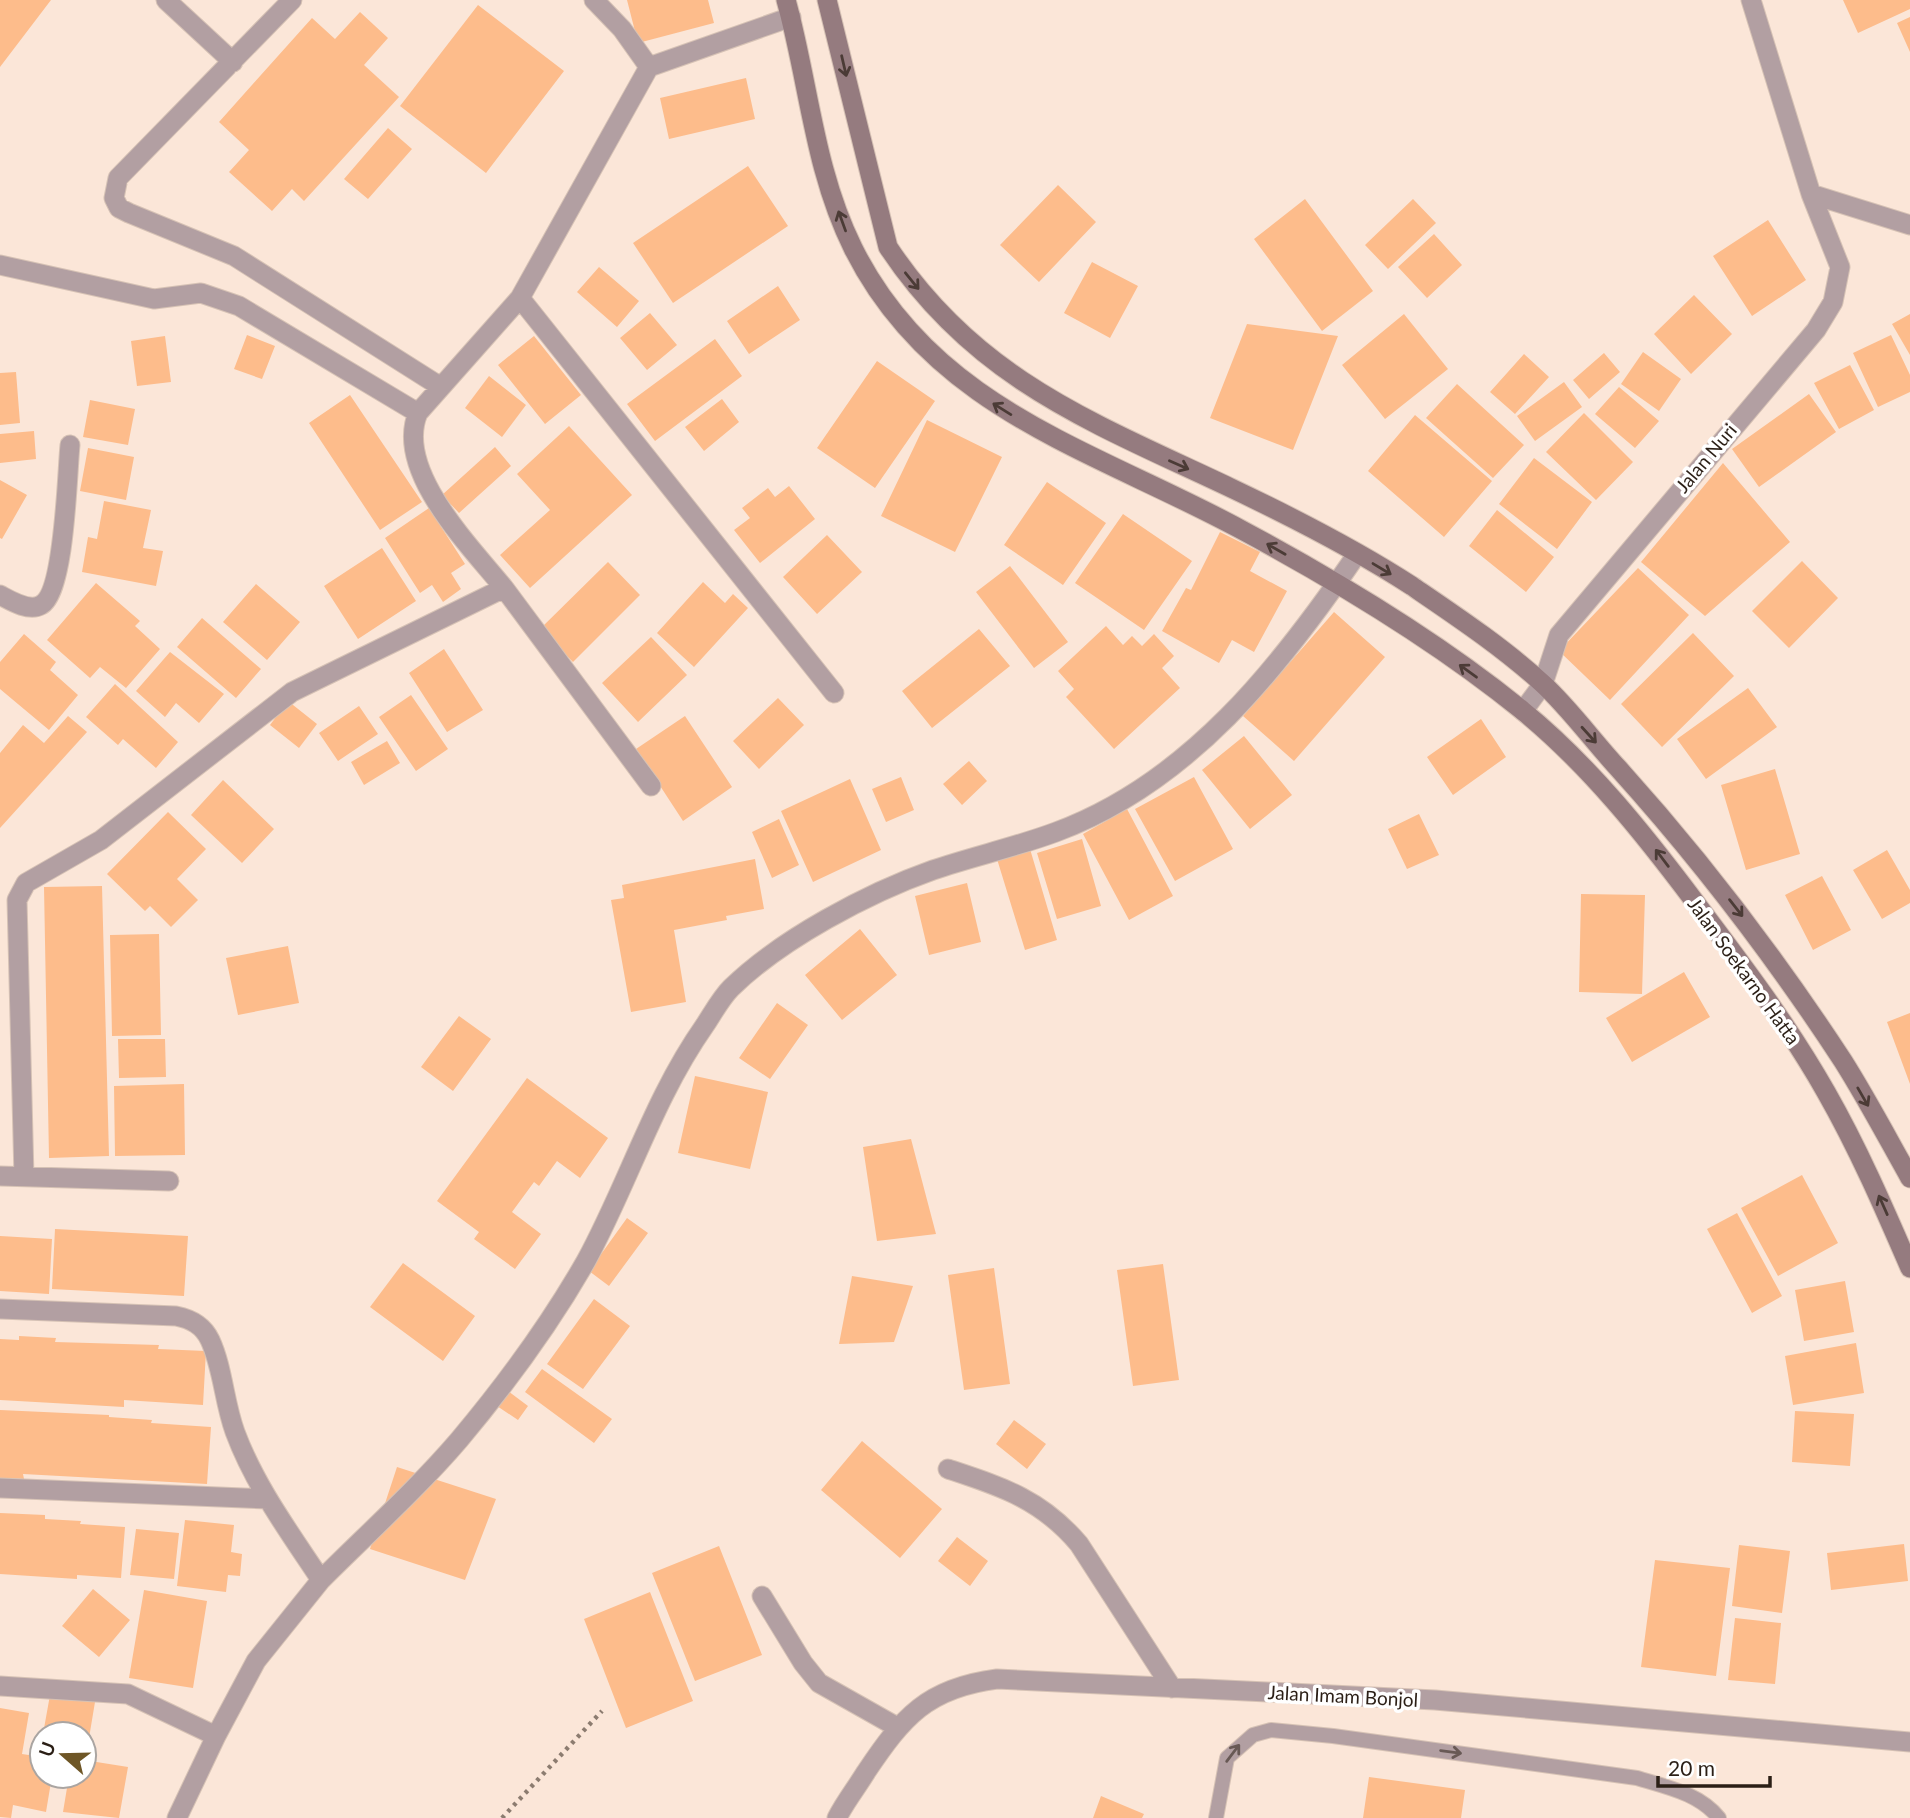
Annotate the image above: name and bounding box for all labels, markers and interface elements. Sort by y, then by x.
one-way arrow [838,54,851,77]
one-way arrow [834,210,847,232]
one-way arrow [904,271,920,289]
one-way arrow [993,402,1013,416]
street label: Jalan Nuri [1670,419,1741,497]
one-way arrow [1168,459,1190,472]
one-way arrow [1266,542,1286,556]
one-way arrow [1371,562,1391,576]
one-way arrow [1459,664,1478,678]
one-way arrow [1581,726,1597,744]
one-way arrow [1655,849,1669,868]
street label: Jalan Soekarno Hatta [1683,893,1805,1049]
one-way arrow [1729,898,1744,917]
one-way arrow [1856,1086,1870,1106]
one-way arrow [1875,1195,1888,1217]
street label: Jalan Imam Bonjol [1267,1680,1419,1711]
north arrow [28,1720,98,1790]
text: U [33,1738,60,1760]
scale bar [1658,1744,1770,1788]
one-way arrow [1225,1745,1240,1763]
one-way arrow [1439,1746,1462,1759]
text: 20 m [1668,1755,1715,1780]

